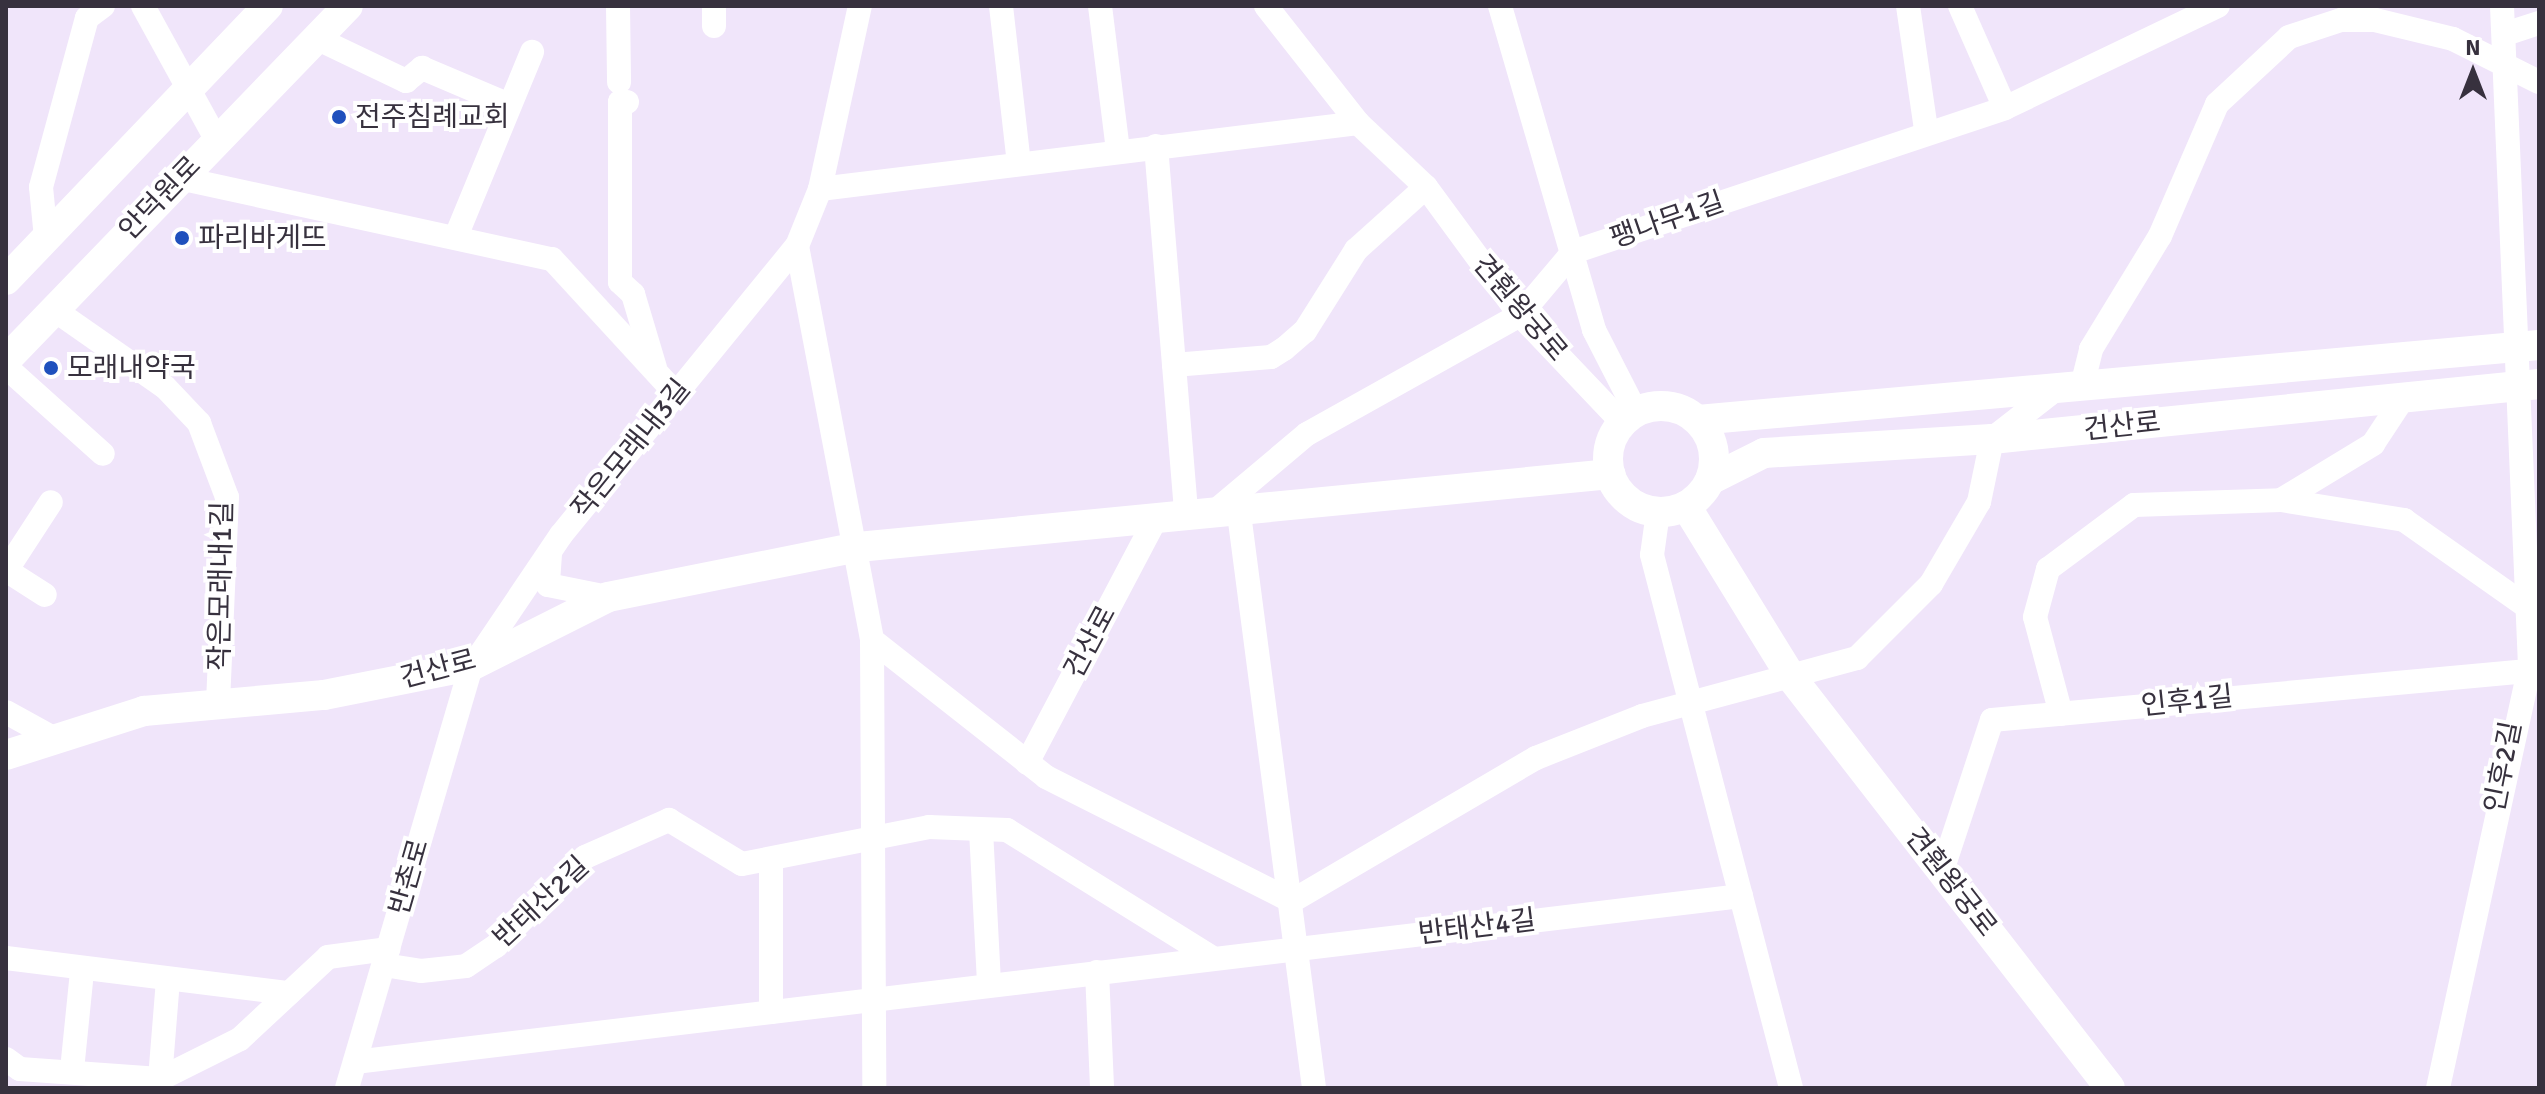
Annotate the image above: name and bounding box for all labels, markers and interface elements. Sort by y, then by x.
north arrow [2433,32,2513,112]
text: N [2465,34,2481,61]
place label: 전주침례교회 [355,100,510,134]
marker: 전주침례교회 [330,108,348,126]
street label: 안덕원로 [112,149,208,247]
street label: 팽나무1길 [1606,185,1728,255]
place label: 파리바게뜨 [198,221,327,255]
marker: 파리바게뜨 [173,229,191,247]
street label: 견훤왕궁로 [1466,248,1574,368]
place label: 모래내약국 [67,351,196,385]
marker: 모래내약국 [42,359,60,377]
street label: 작은모래내3길 [565,372,697,526]
street label: 건산로 [2082,405,2162,447]
street label: 작은모래내1길 [203,501,239,671]
street label: 건산로 [1057,600,1123,684]
street label: 건산로 [396,643,480,695]
street label: 인후1길 [2139,679,2235,723]
street label: 인후2길 [2478,718,2528,816]
street label: 견훤왕궁로 [1898,821,2004,943]
street label: 반촌로 [382,835,436,919]
street label: 반태산2길 [486,849,596,955]
street label: 반태산4길 [1416,903,1538,951]

